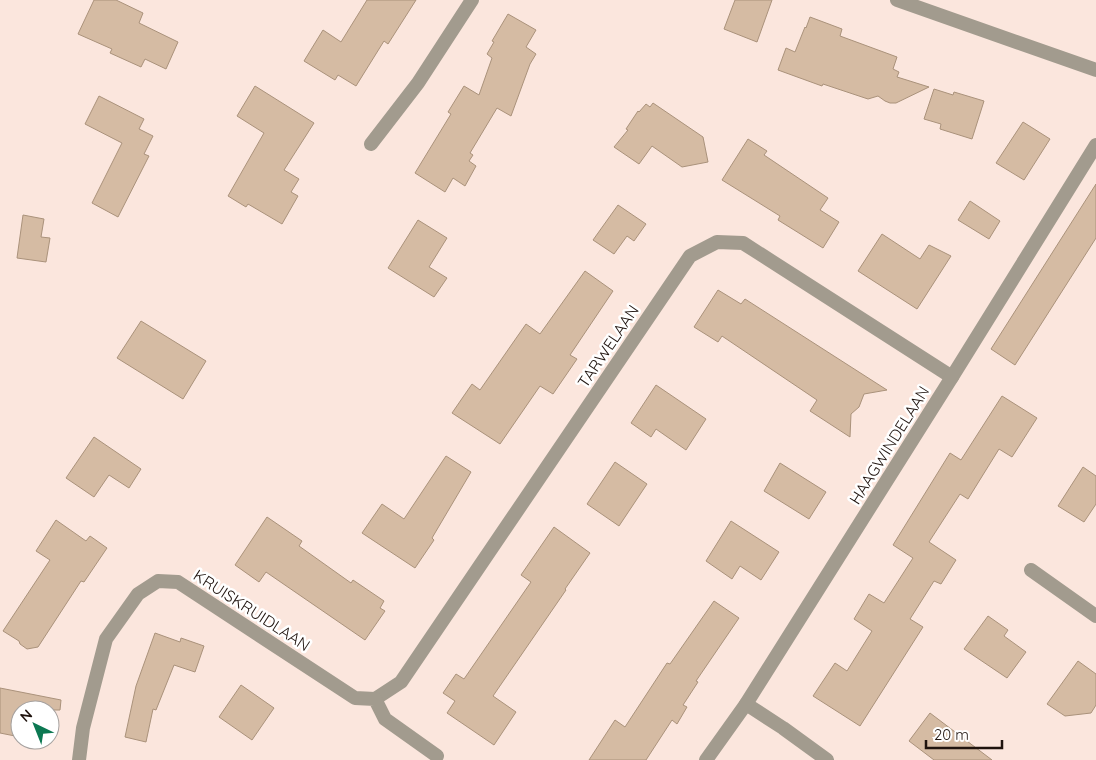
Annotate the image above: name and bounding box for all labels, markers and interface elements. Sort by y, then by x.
street label: TARWELAAN [573,301,643,391]
street label: HAAGWINDELAAN [845,382,933,508]
street label: KRUISKRUIDLAAN [190,565,314,655]
north arrow [10,700,60,750]
text: N [16,705,36,726]
scale bar [926,718,1002,750]
text: 20 m [934,725,969,744]

